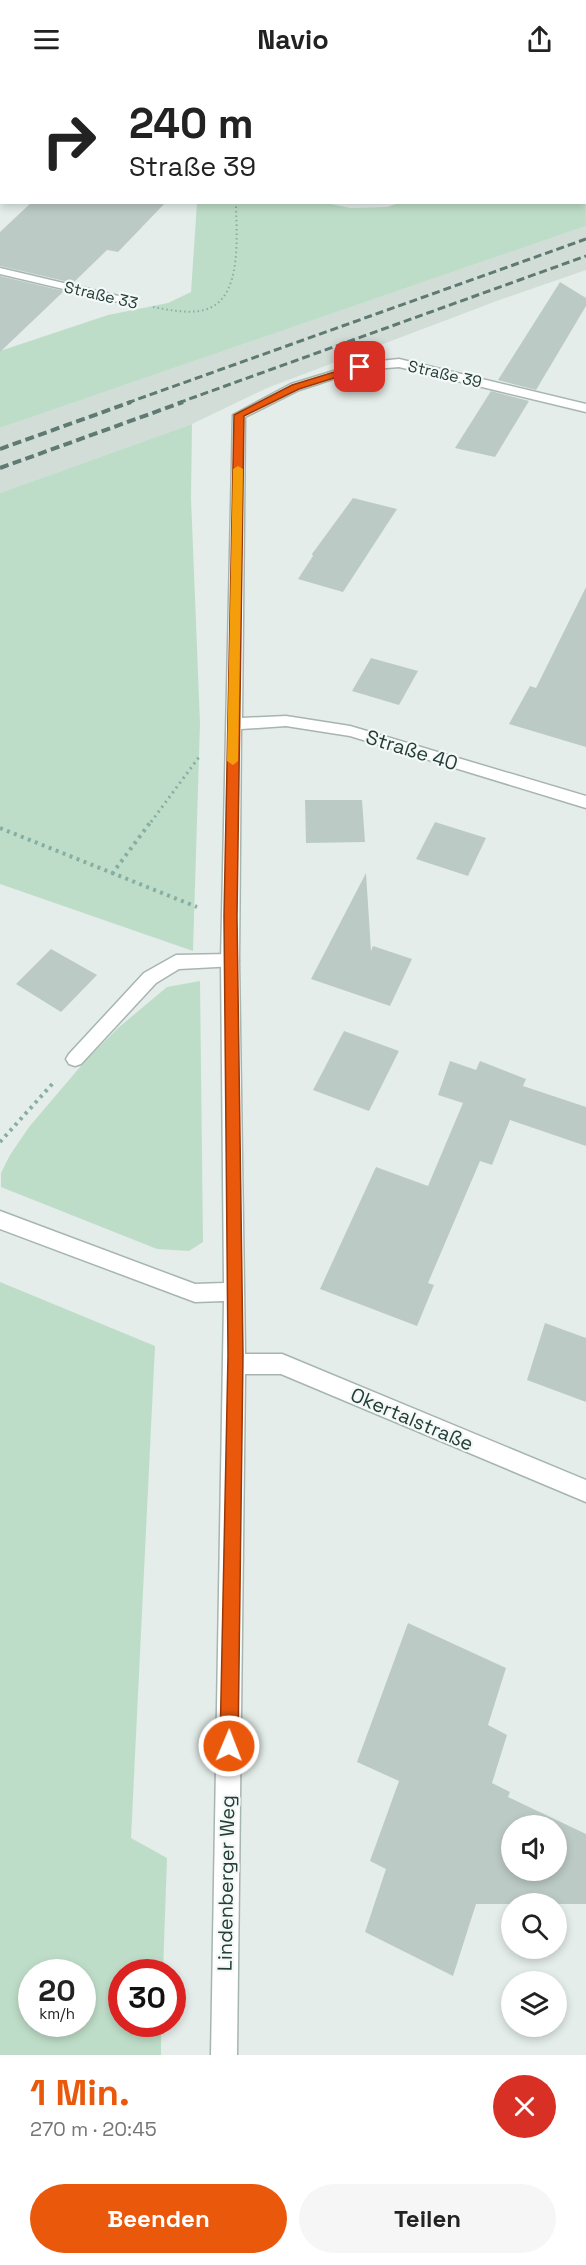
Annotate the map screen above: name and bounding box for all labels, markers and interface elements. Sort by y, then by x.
text: Navio [257,22,329,57]
icon: menu [30,23,63,56]
icon: share [523,23,556,56]
text: 240 m [129,97,254,150]
icon: right [30,102,108,180]
text: Straße 39 [129,149,256,184]
street label: Straße 33 [62,276,140,314]
pin [334,341,385,392]
icon: arrive [343,350,376,383]
street label: Straße 39 [406,355,484,393]
street label: Straße 40 [363,724,461,776]
street label: Okertalstraße [347,1381,477,1457]
position arrow [197,1714,261,1778]
street label: Lindenberger Weg [211,1795,241,1971]
map controls [501,1815,567,2037]
button: sound [501,1815,567,1881]
button: search [501,1893,567,1959]
speed limit sign: 30 [108,1959,186,2037]
text: 20 [38,1971,76,2010]
button: layers [501,1971,567,2037]
text: km/h [39,2004,75,2023]
text: 1 Min. [30,2070,130,2116]
button: close [493,2075,556,2138]
text: 270 m · 20:45 [30,2116,157,2142]
button: Beenden [30,2184,287,2253]
button: Teilen [299,2184,556,2253]

